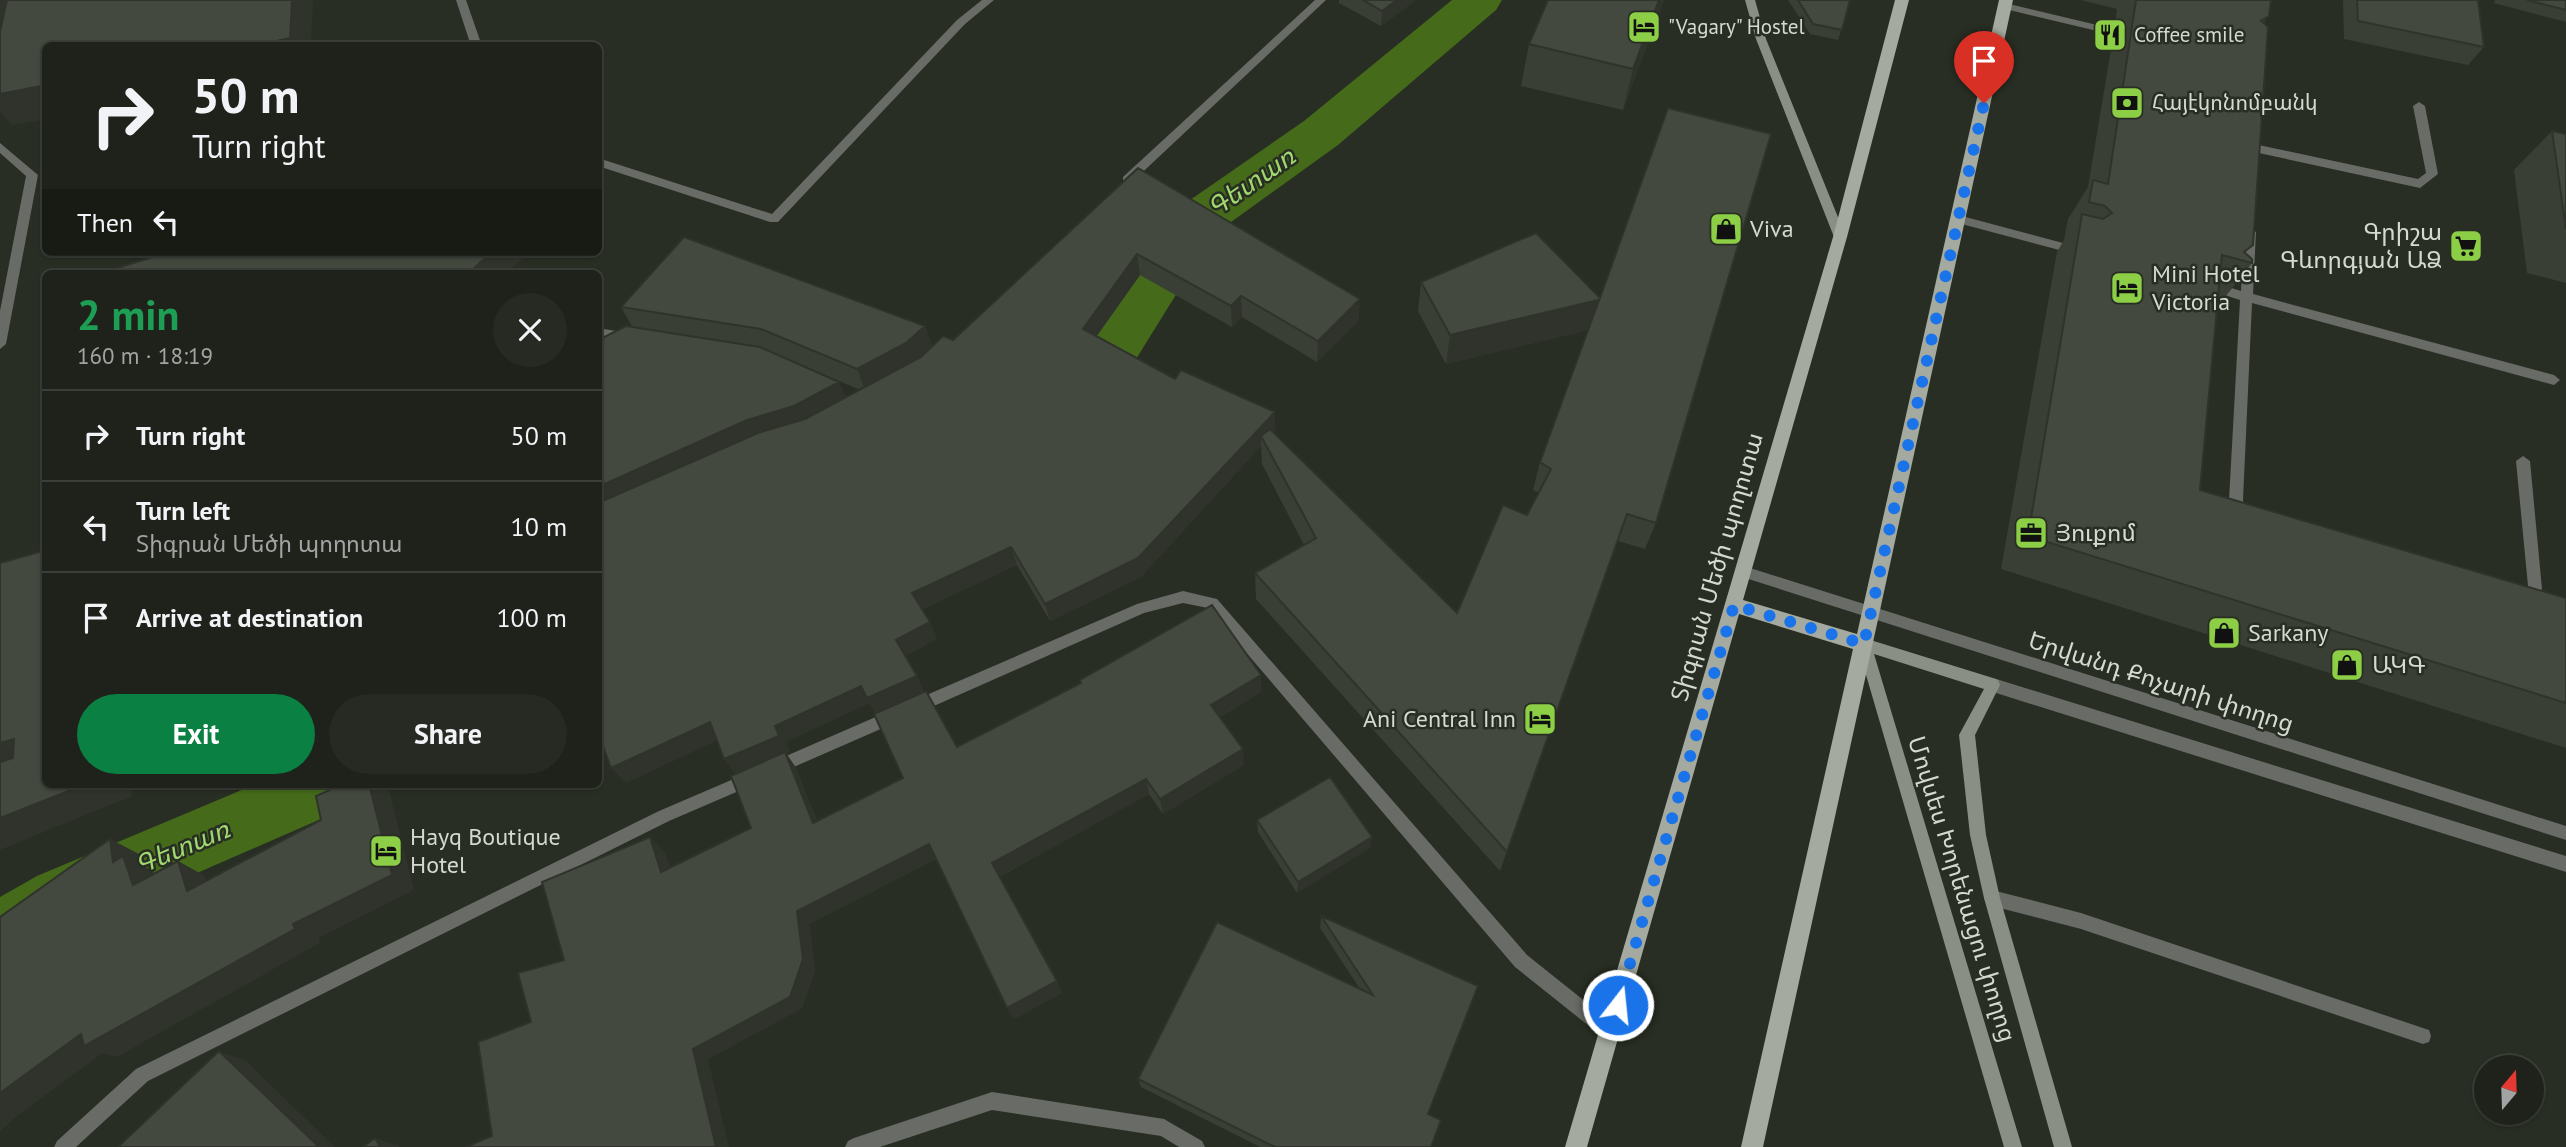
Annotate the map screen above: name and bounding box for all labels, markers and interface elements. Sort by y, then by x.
hotel icon: "Vagary" Hostel [1625,8,1663,46]
place label: "Vagary" Hostel [1668,13,1805,40]
restaurant icon: Coffee smile [2091,16,2129,54]
place label: Coffee smile [2134,21,2244,48]
pin [1954,31,2014,103]
icon: arrive [1965,42,2003,80]
text: 50 m [192,63,299,127]
icon: right [77,70,168,161]
bank icon: Հայէկոնոմբանկ [2108,84,2146,122]
place label: Հայէկոնոմբանկ [2152,89,2318,116]
text: Turn right [192,125,326,167]
water label: Գետառ [1201,139,1302,224]
icon: left [147,203,185,241]
text: Then [77,206,133,239]
shop icon: Viva [1707,210,1745,248]
place label: Viva [1749,213,1794,244]
place label: Գրիշա Գևորգյան ԱՁ [2280,216,2442,275]
supermarket icon: Գրիշա Գևորգյան ԱՁ [2447,227,2485,265]
place label: Mini Hotel Victoria [2151,258,2259,317]
hotel icon: Mini Hotel Victoria [2108,269,2146,307]
text: 2 min [77,287,179,342]
button: close [493,293,567,367]
text: 160 m · 18:19 [77,341,213,370]
icon: right [77,417,115,455]
text: Turn right [136,419,245,452]
text: 50 m [511,419,567,452]
street label: Տիգրան Մեծի պողոտա [1663,429,1770,705]
text: Turn left [136,494,230,527]
icon: left [77,508,115,546]
text: 10 m [511,510,567,543]
office icon: Յուքոմ [2012,514,2050,552]
place label: Յուքոմ [2056,517,2136,548]
text: Տիգրան Մեծի պողոտա [136,529,402,558]
icon: arrive [77,599,115,637]
text: Arrive at destination [136,601,363,634]
text: 100 m [496,601,567,634]
shop icon: Sarkany [2205,614,2243,652]
place label: Sarkany [2248,617,2329,648]
street label: Երվանդ Քոչարի փողոց [2024,624,2298,739]
shop icon: ԱԿԳ [2328,646,2366,684]
place label: ԱԿԳ [2372,649,2425,680]
button: Exit [77,694,315,774]
button: Share [329,694,567,774]
hotel icon: Ani Central Inn [1521,700,1559,738]
place label: Ani Central Inn [1363,703,1516,734]
street label: Մովսես Խորենացու փողոց [1901,732,2024,1045]
water label: Գետառ [130,812,235,881]
place label: Hayq Boutique Hotel [410,821,561,880]
hotel icon: Hayq Boutique Hotel [367,832,405,870]
position arrow [1581,968,1655,1042]
north arrow [2474,1055,2544,1125]
map controls [2474,1055,2544,1125]

